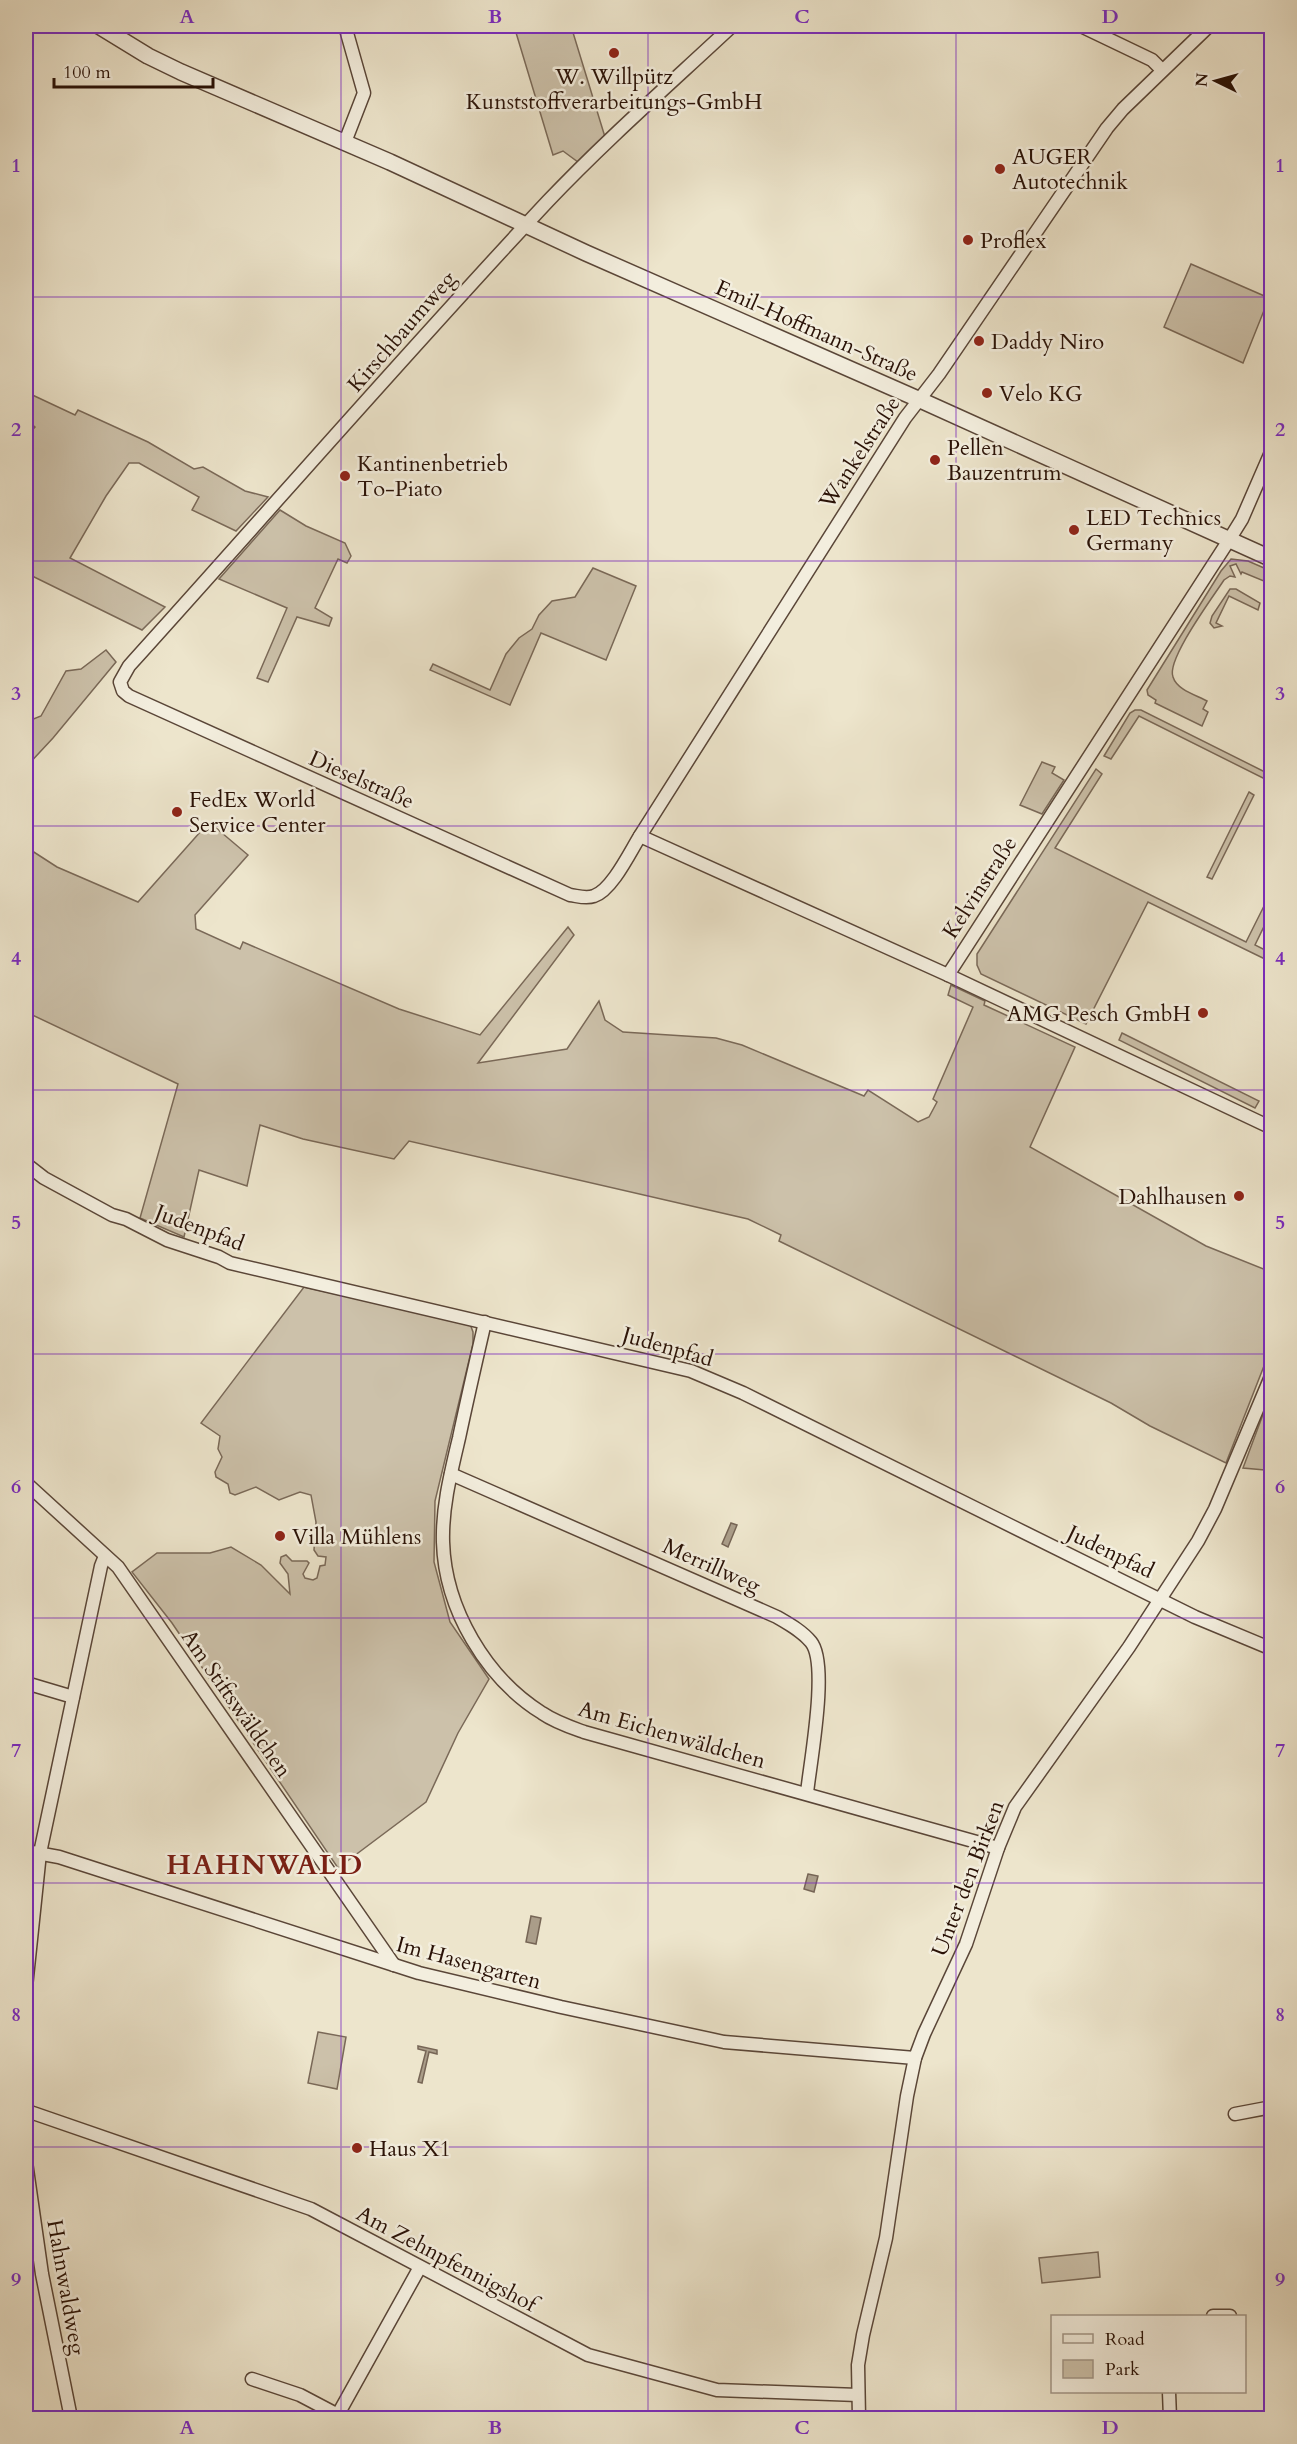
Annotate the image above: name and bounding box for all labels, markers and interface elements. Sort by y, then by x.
text: A [179,3,195,30]
text: B [488,3,502,30]
text: C [794,3,810,30]
text: D [1101,3,1119,30]
marker: W. Willpütz Kunststoffverarbeitungs-GmbH [607,46,621,60]
scale bar [54,51,213,89]
north arrow [1186,51,1246,111]
text: 100 m [63,60,111,85]
place label: W. Willpütz Kunststoffverarbeitungs-GmbH [466,62,762,117]
text: N [1190,72,1214,88]
place label: AUGER Autotechnik [1012,142,1128,197]
text: 1 [11,152,21,179]
text: 1 [1275,152,1285,179]
marker: AUGER Autotechnik [993,162,1007,176]
place label: Proflex [980,226,1046,256]
marker: Proflex [961,233,975,247]
street label: Kirschbaumweg [341,264,463,399]
street label: Emil-Hoffmann-Straße [711,273,923,389]
place label: Daddy Niro [991,327,1104,357]
marker: Daddy Niro [972,334,986,348]
place label: Velo KG [999,379,1082,409]
marker: Velo KG [980,386,994,400]
street label: Wankelstraße [812,390,907,515]
text: 2 [11,416,21,443]
text: 2 [1275,416,1285,443]
place label: Pellen Bauzentrum [947,433,1062,488]
place label: Kantinenbetrieb To-Piato [357,449,508,504]
marker: Pellen Bauzentrum [928,453,942,467]
marker: Kantinenbetrieb To-Piato [338,469,352,483]
place label: LED Technics Germany [1086,503,1221,558]
marker: LED Technics Germany [1067,523,1081,537]
text: 3 [11,680,21,707]
text: 3 [1275,680,1285,707]
street label: Dieselstraße [304,743,419,816]
place label: FedEx World Service Center [189,785,327,840]
marker: FedEx World Service Center [170,805,184,819]
street label: Kelvinstraße [935,830,1024,945]
text: 4 [11,945,21,972]
text: 4 [1275,945,1285,972]
place label: AMG Pesch GmbH [1007,999,1191,1029]
marker: AMG Pesch GmbH [1196,1006,1210,1020]
place label: Dahlhausen [1118,1182,1227,1212]
marker: Dahlhausen [1232,1189,1246,1203]
street label: Judenpfad [148,1196,249,1259]
text: 5 [11,1209,21,1236]
text: 5 [1275,1209,1285,1236]
street label: Judenpfad [616,1319,717,1374]
text: 6 [11,1473,21,1500]
text: 6 [1275,1473,1285,1500]
street label: Judenpfad [1059,1517,1159,1586]
place label: Villa Mühlens [292,1522,421,1552]
marker: Villa Mühlens [273,1529,287,1543]
street label: Merrillweg [658,1531,766,1601]
street label: Am Stiftswäldchen [174,1623,299,1784]
street label: Am Eichenwäldchen [574,1694,769,1776]
text: 7 [11,1737,21,1764]
text: 7 [1275,1737,1285,1764]
street label: Unter den Birken [924,1796,1012,1961]
district label: HAHNWALD [166,1846,364,1884]
street label: Im Hasengarten [393,1929,545,1997]
text: 8 [11,2001,21,2028]
text: 8 [1275,2001,1285,2028]
place label: Haus X1 [369,2134,451,2164]
marker: Haus X1 [350,2141,364,2155]
street label: Am Zehnpfennigshof [351,2199,545,2321]
street label: Hahnwaldweg [39,2217,93,2358]
text: 9 [11,2266,21,2293]
text: 9 [1275,2266,1285,2293]
legend [1051,2315,1246,2393]
text: Road [1105,2327,1145,2352]
text: Park [1105,2357,1140,2382]
text: A [179,2414,195,2441]
text: B [488,2414,502,2441]
text: C [794,2414,810,2441]
text: D [1101,2414,1119,2441]

